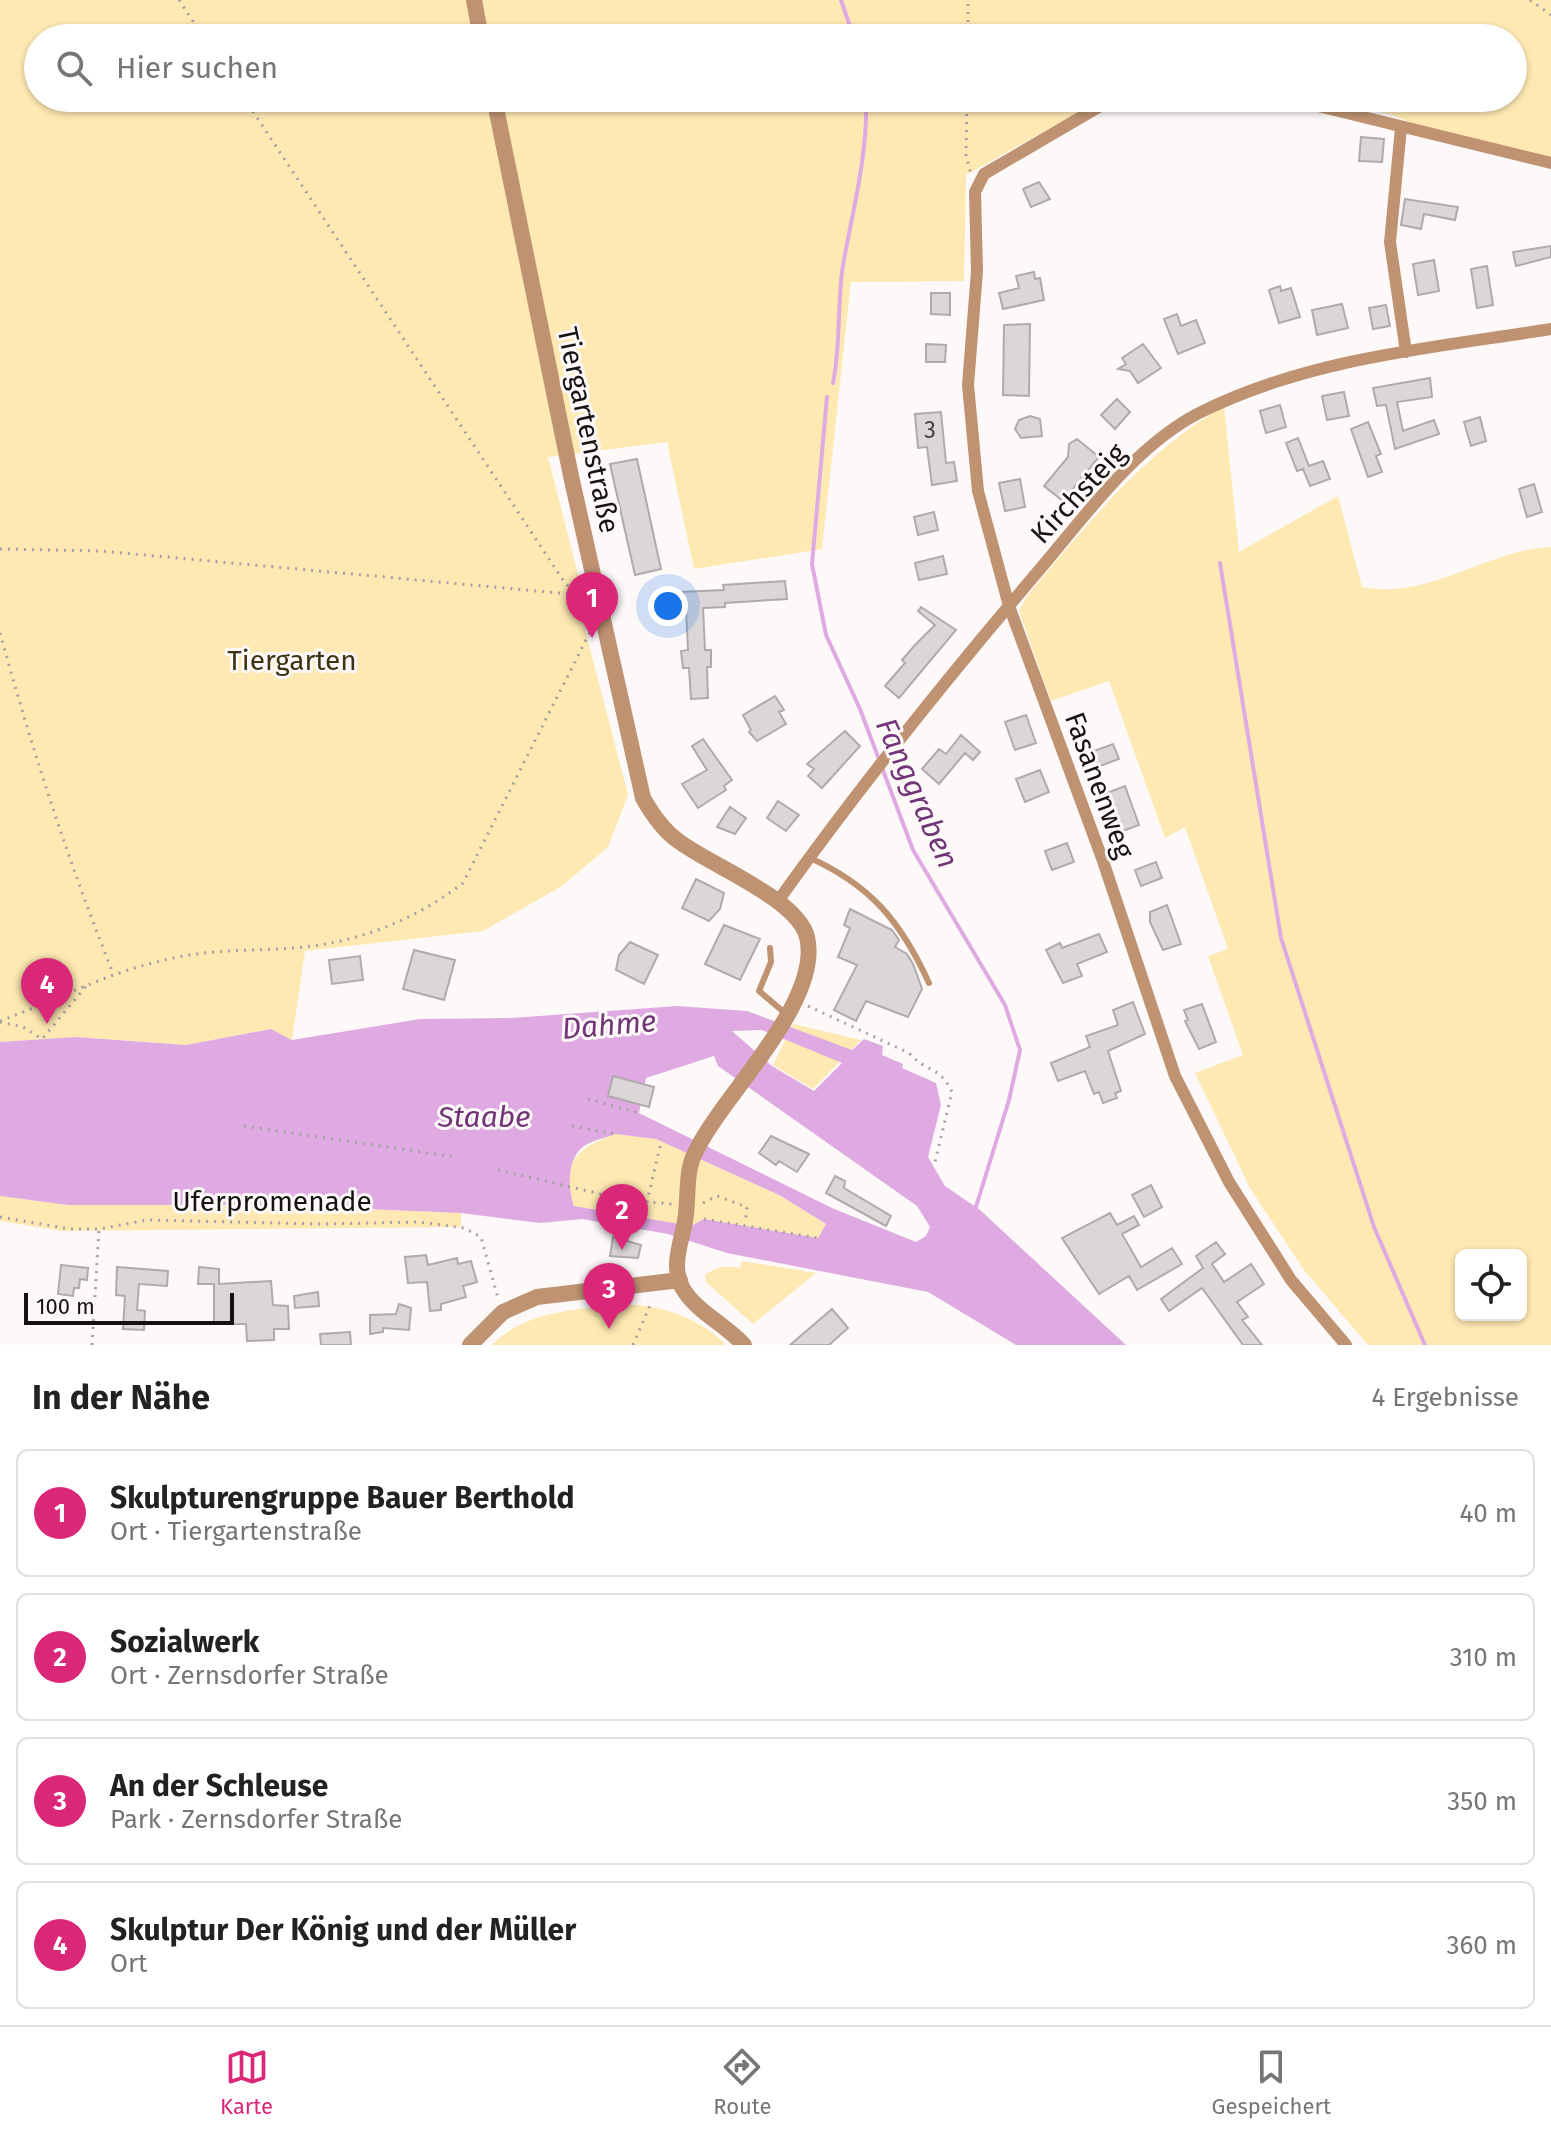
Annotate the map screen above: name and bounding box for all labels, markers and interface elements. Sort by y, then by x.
search box [24,24,1527,112]
icon: search [52,46,96,90]
text: Hier suchen [116,50,278,86]
street label: Tiergartenstraße [551,324,626,536]
house number: 3 [924,416,936,444]
street label: Kirchsteig [1024,436,1133,550]
pin: 1 [566,572,618,638]
your location [648,586,688,626]
park label: Tiergarten [227,644,357,677]
street label: Fasanenweg [1058,708,1141,863]
water label: Fanggraben [868,712,966,874]
pin: 4 [21,958,73,1024]
water label: Dahme [560,1003,658,1047]
water label: Staabe [436,1099,531,1135]
pin: 2 [596,1184,648,1250]
street label: Uferpromenade [172,1185,372,1218]
map controls [1455,1249,1527,1321]
button: locate [1455,1249,1527,1321]
pin: 3 [583,1263,635,1329]
scale bar [24,1289,234,1325]
text: 100 m [36,1293,95,1320]
text: In der Nähe [32,1377,210,1418]
text: 4 Ergebnisse [1372,1382,1519,1413]
text: Skulpturengruppe Bauer Berthold [110,1480,574,1516]
text: 1 [54,1498,66,1529]
text: 40 m [1459,1498,1517,1529]
text: Ort · Tiergartenstraße [110,1516,362,1547]
text: Sozialwerk [110,1624,259,1660]
text: 2 [53,1642,67,1673]
text: 310 m [1450,1642,1517,1673]
text: Ort · Zernsdorfer Straße [110,1660,389,1691]
text: An der Schleuse [110,1768,328,1804]
text: 3 [53,1786,67,1817]
text: 350 m [1447,1786,1517,1817]
text: Park · Zernsdorfer Straße [110,1804,403,1835]
text: Skulptur Der König und der Müller [110,1912,576,1948]
text: 4 [53,1930,67,1961]
text: 360 m [1446,1930,1517,1961]
text: Ort [110,1948,147,1979]
tab: Karte [220,2045,273,2120]
tab: Route [713,2045,771,2120]
tab: Gespeichert [1212,2045,1331,2120]

